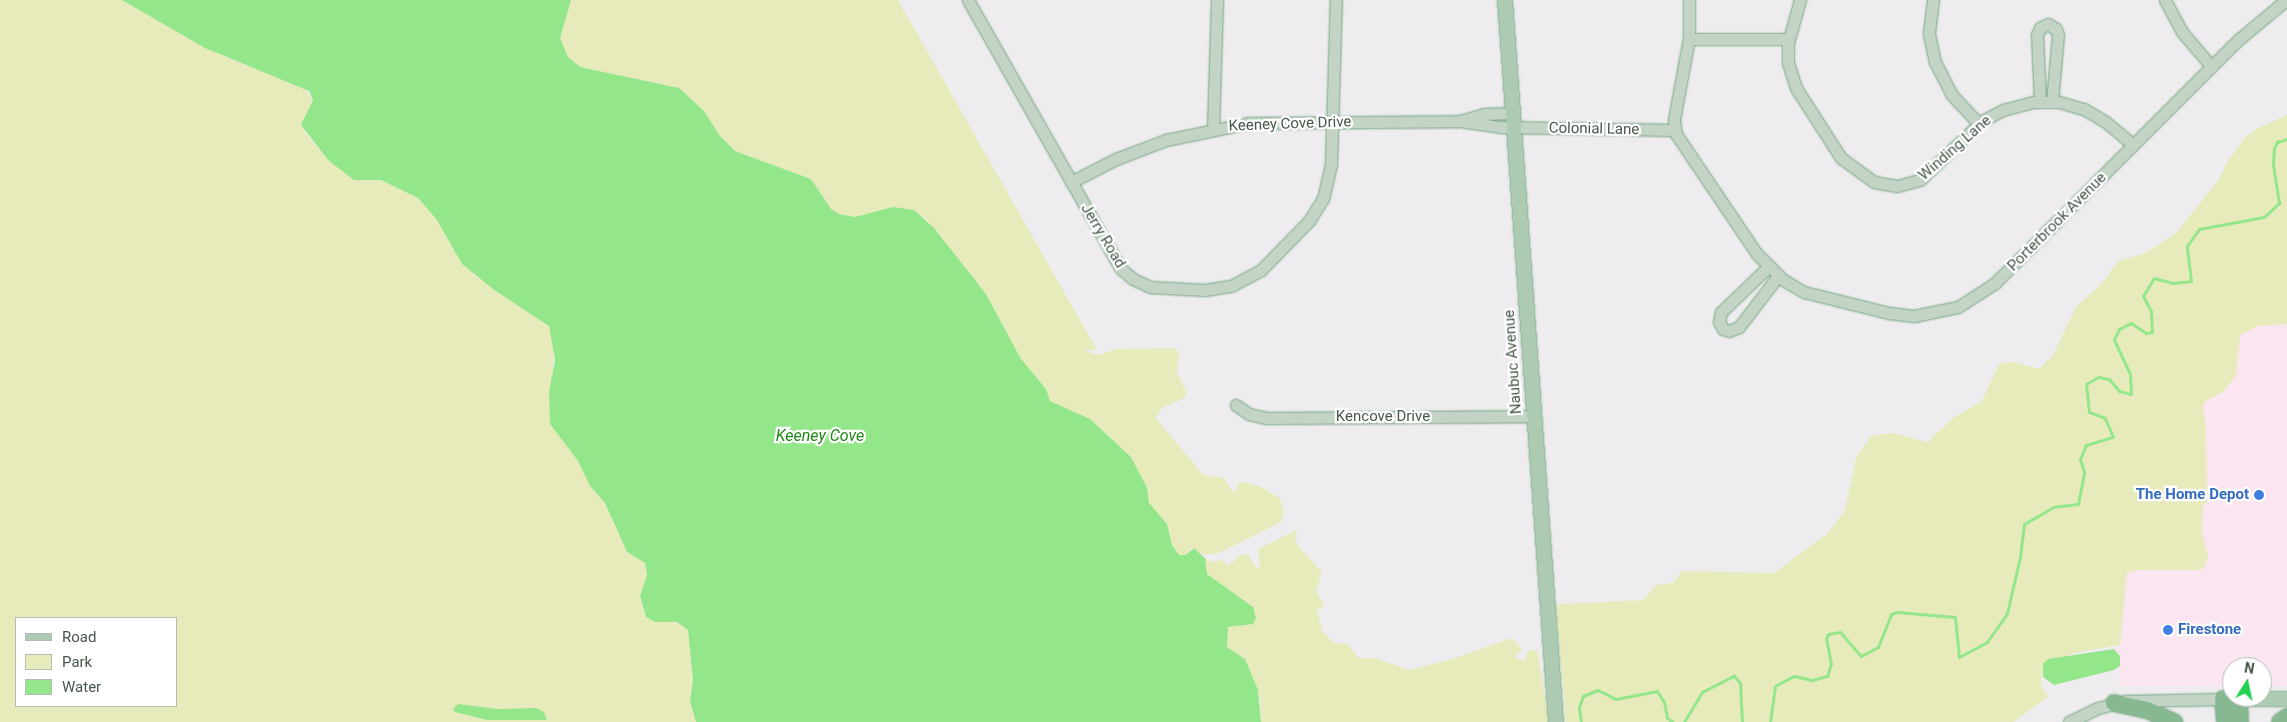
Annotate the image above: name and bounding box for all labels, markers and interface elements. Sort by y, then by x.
street label: Winding Lane [1915,112,1995,184]
street label: Keeney Cove Drive [1228,113,1352,135]
street label: Colonial Lane [1549,119,1639,139]
street label: Porterbrook Avenue [2004,169,2110,275]
street label: Jerry Road [1077,201,1129,271]
street label: Naubuc Avenue [1500,309,1526,415]
street label: Kencove Drive [1336,408,1430,426]
water label: Keeney Cove [776,426,864,446]
place label: The Home Depot [2136,486,2249,504]
marker: The Home Depot [2253,489,2265,501]
legend [15,617,178,707]
place label: Firestone [2178,621,2241,639]
marker: Firestone [2162,624,2174,636]
text: Road [62,628,96,646]
text: Park [62,653,92,671]
north arrow [2222,657,2272,707]
text: N [2243,659,2256,677]
text: Water [62,678,101,696]

